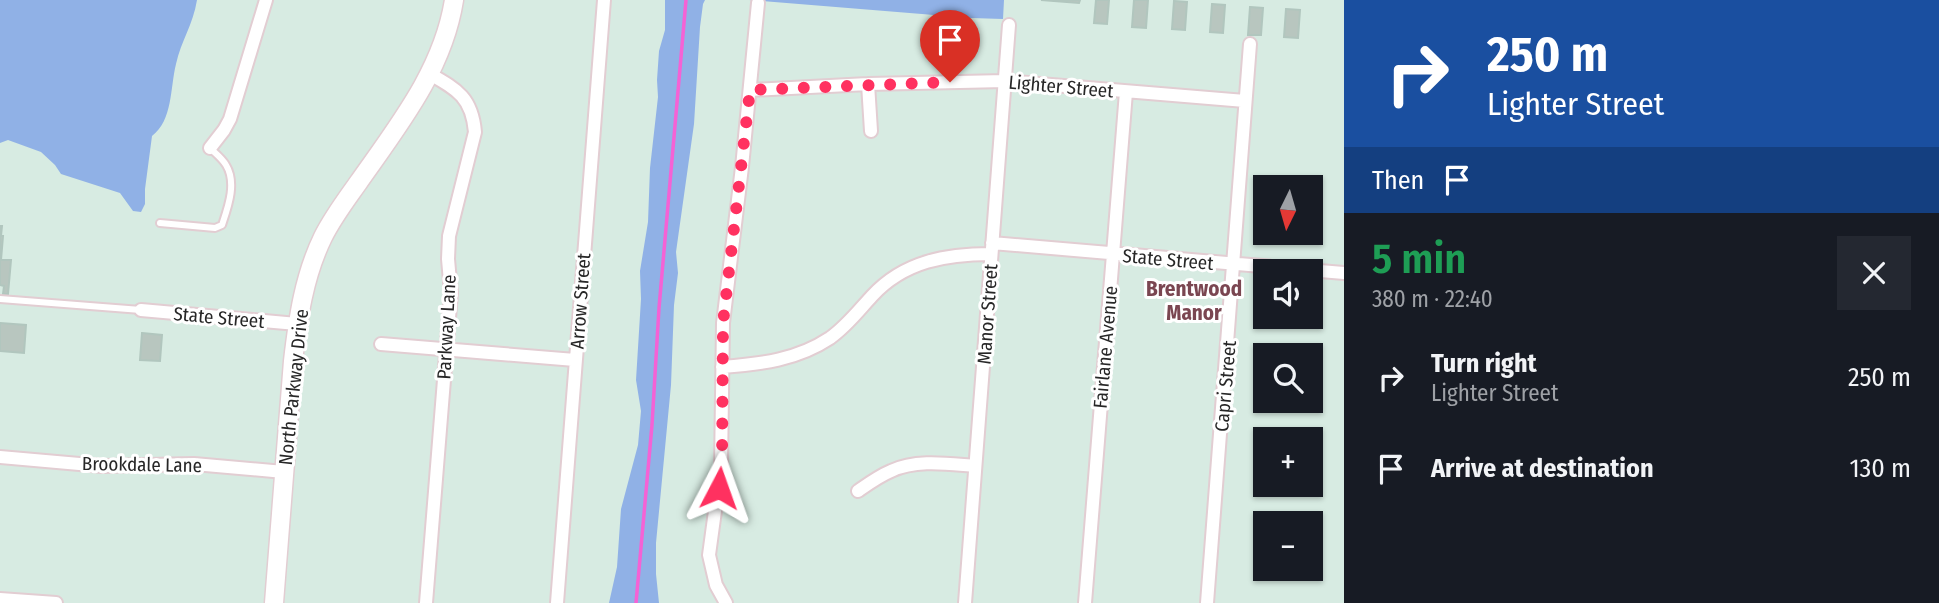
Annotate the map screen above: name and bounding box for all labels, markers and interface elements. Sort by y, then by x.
pin [920,10,980,82]
icon: arrive [931,21,969,59]
text: 250 m [1487,25,1608,84]
icon: right [1372,28,1463,119]
street label: Lighter Street [1008,70,1115,103]
text: Lighter Street [1487,85,1664,123]
icon: arrive [1438,161,1476,199]
text: Then [1372,165,1424,196]
north arrow [1253,175,1323,245]
map controls [1253,175,1323,581]
text: 5 min [1372,234,1466,284]
button: close [1837,236,1911,310]
street label: State Street [1121,244,1215,275]
street label: Arrow Street [566,251,595,350]
button: sound [1253,259,1323,329]
street label: Manor Street [973,262,1003,365]
street label: Parkway Lane [432,274,461,380]
district label: Brentwood Manor [1146,276,1242,326]
street label: Fairlane Avenue [1089,285,1122,409]
text: 380 m · 22:40 [1372,285,1493,313]
street label: State Street [172,302,266,333]
street label: North Parkway Drive [274,308,313,466]
street label: Capri Street [1210,339,1241,433]
button: search [1253,343,1323,413]
text: Turn right [1431,348,1537,379]
icon: right [1372,359,1410,397]
text: 250 m [1848,362,1911,393]
text: Lighter Street [1431,379,1558,407]
button: + [1253,427,1323,497]
icon: arrive [1372,450,1410,488]
position arrow [682,451,756,525]
street label: Brookdale Lane [82,452,202,477]
text: Arrive at destination [1431,453,1654,484]
text: 130 m [1849,453,1911,484]
button: − [1253,511,1323,581]

